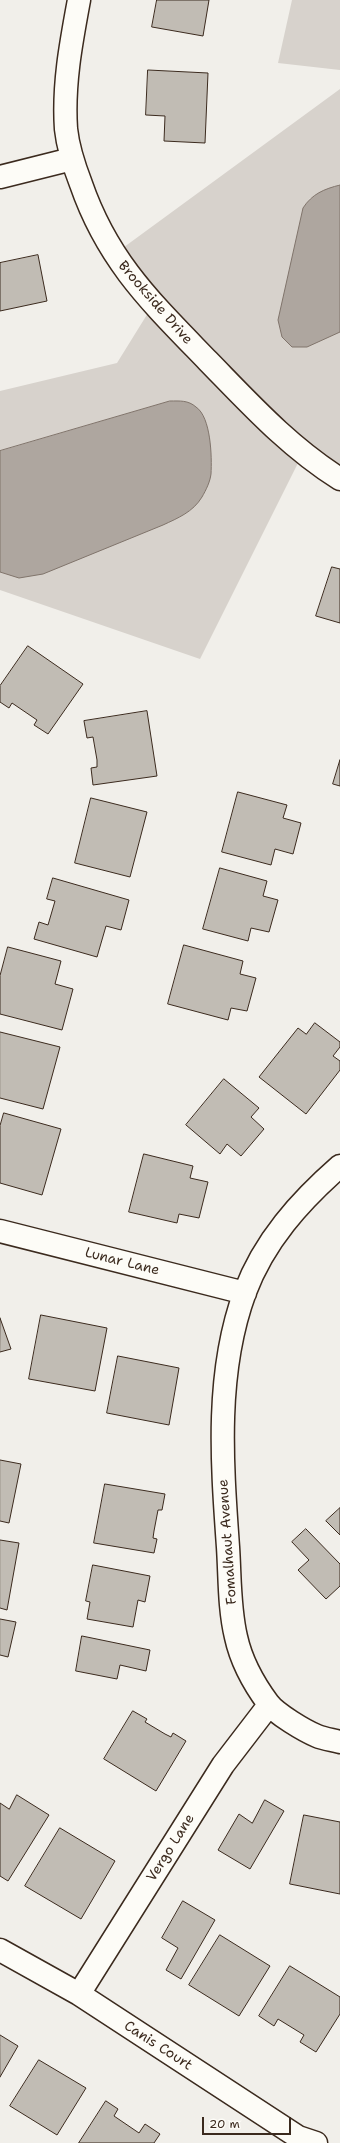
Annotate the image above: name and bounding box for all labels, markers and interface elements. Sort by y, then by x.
street label: Brookside Drive [114,258,196,348]
street label: Lunar Lane [83,1245,161,1279]
street label: Fomalhaut Avenue [215,1479,241,1605]
street label: Vergo Lane [144,1811,198,1885]
street label: Canis Court [121,2018,195,2074]
scale bar [204,2109,293,2135]
text: 20 m [209,2116,240,2132]

